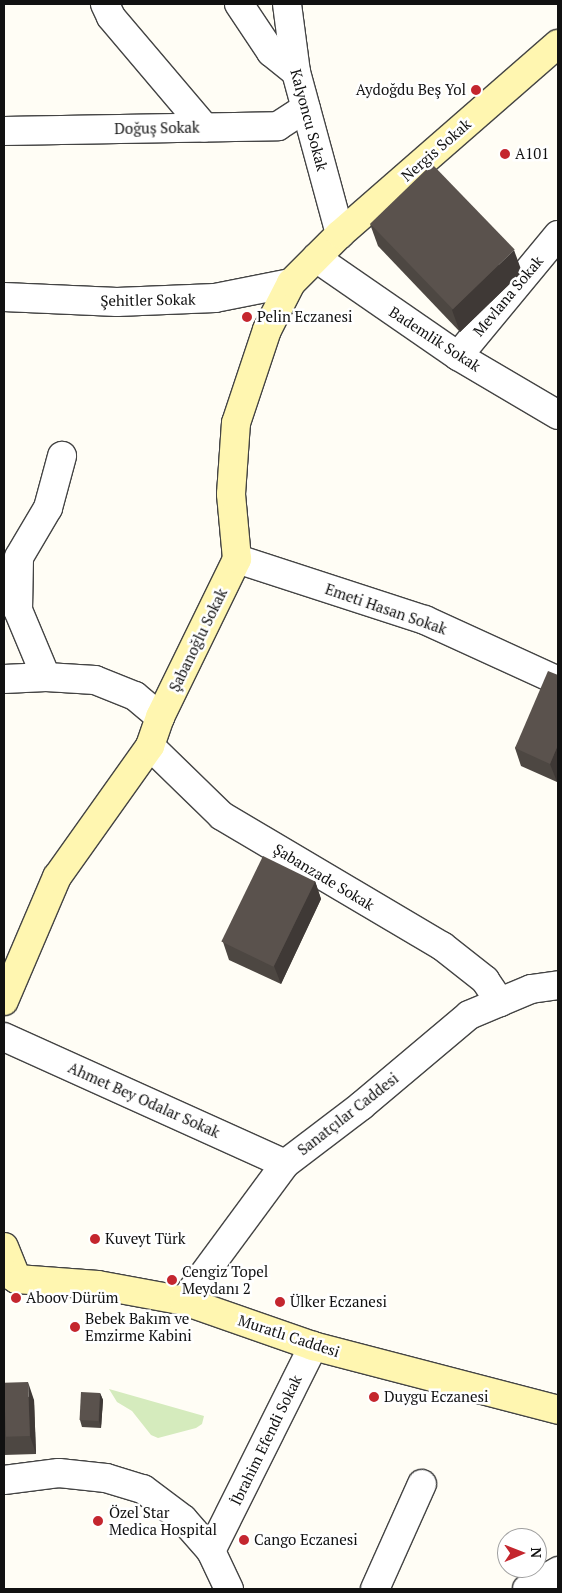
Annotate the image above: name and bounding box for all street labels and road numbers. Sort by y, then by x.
street label: Kalyoncu Sokak [287,67,331,173]
street label: Nergis Sokak [398,115,474,185]
street label: Doğuş Sokak [114,118,200,138]
street label: Mevlana Sokak [469,252,547,340]
street label: Şehitler Sokak [100,290,196,310]
street label: Bademlik Sokak [386,303,484,375]
street label: Emeti Hasan Sokak [323,580,449,638]
street label: Şabanoğlu Sokak [165,585,231,695]
street label: Şabanzade Sokak [270,840,378,914]
street label: Ahmet Bey Odalar Sokak [65,1058,223,1142]
street label: Sanatçılar Caddesi [294,1069,402,1159]
street label: Muratlı Caddesi [236,1311,342,1361]
street label: İbrahim Efendi Sokak [227,1372,305,1508]

